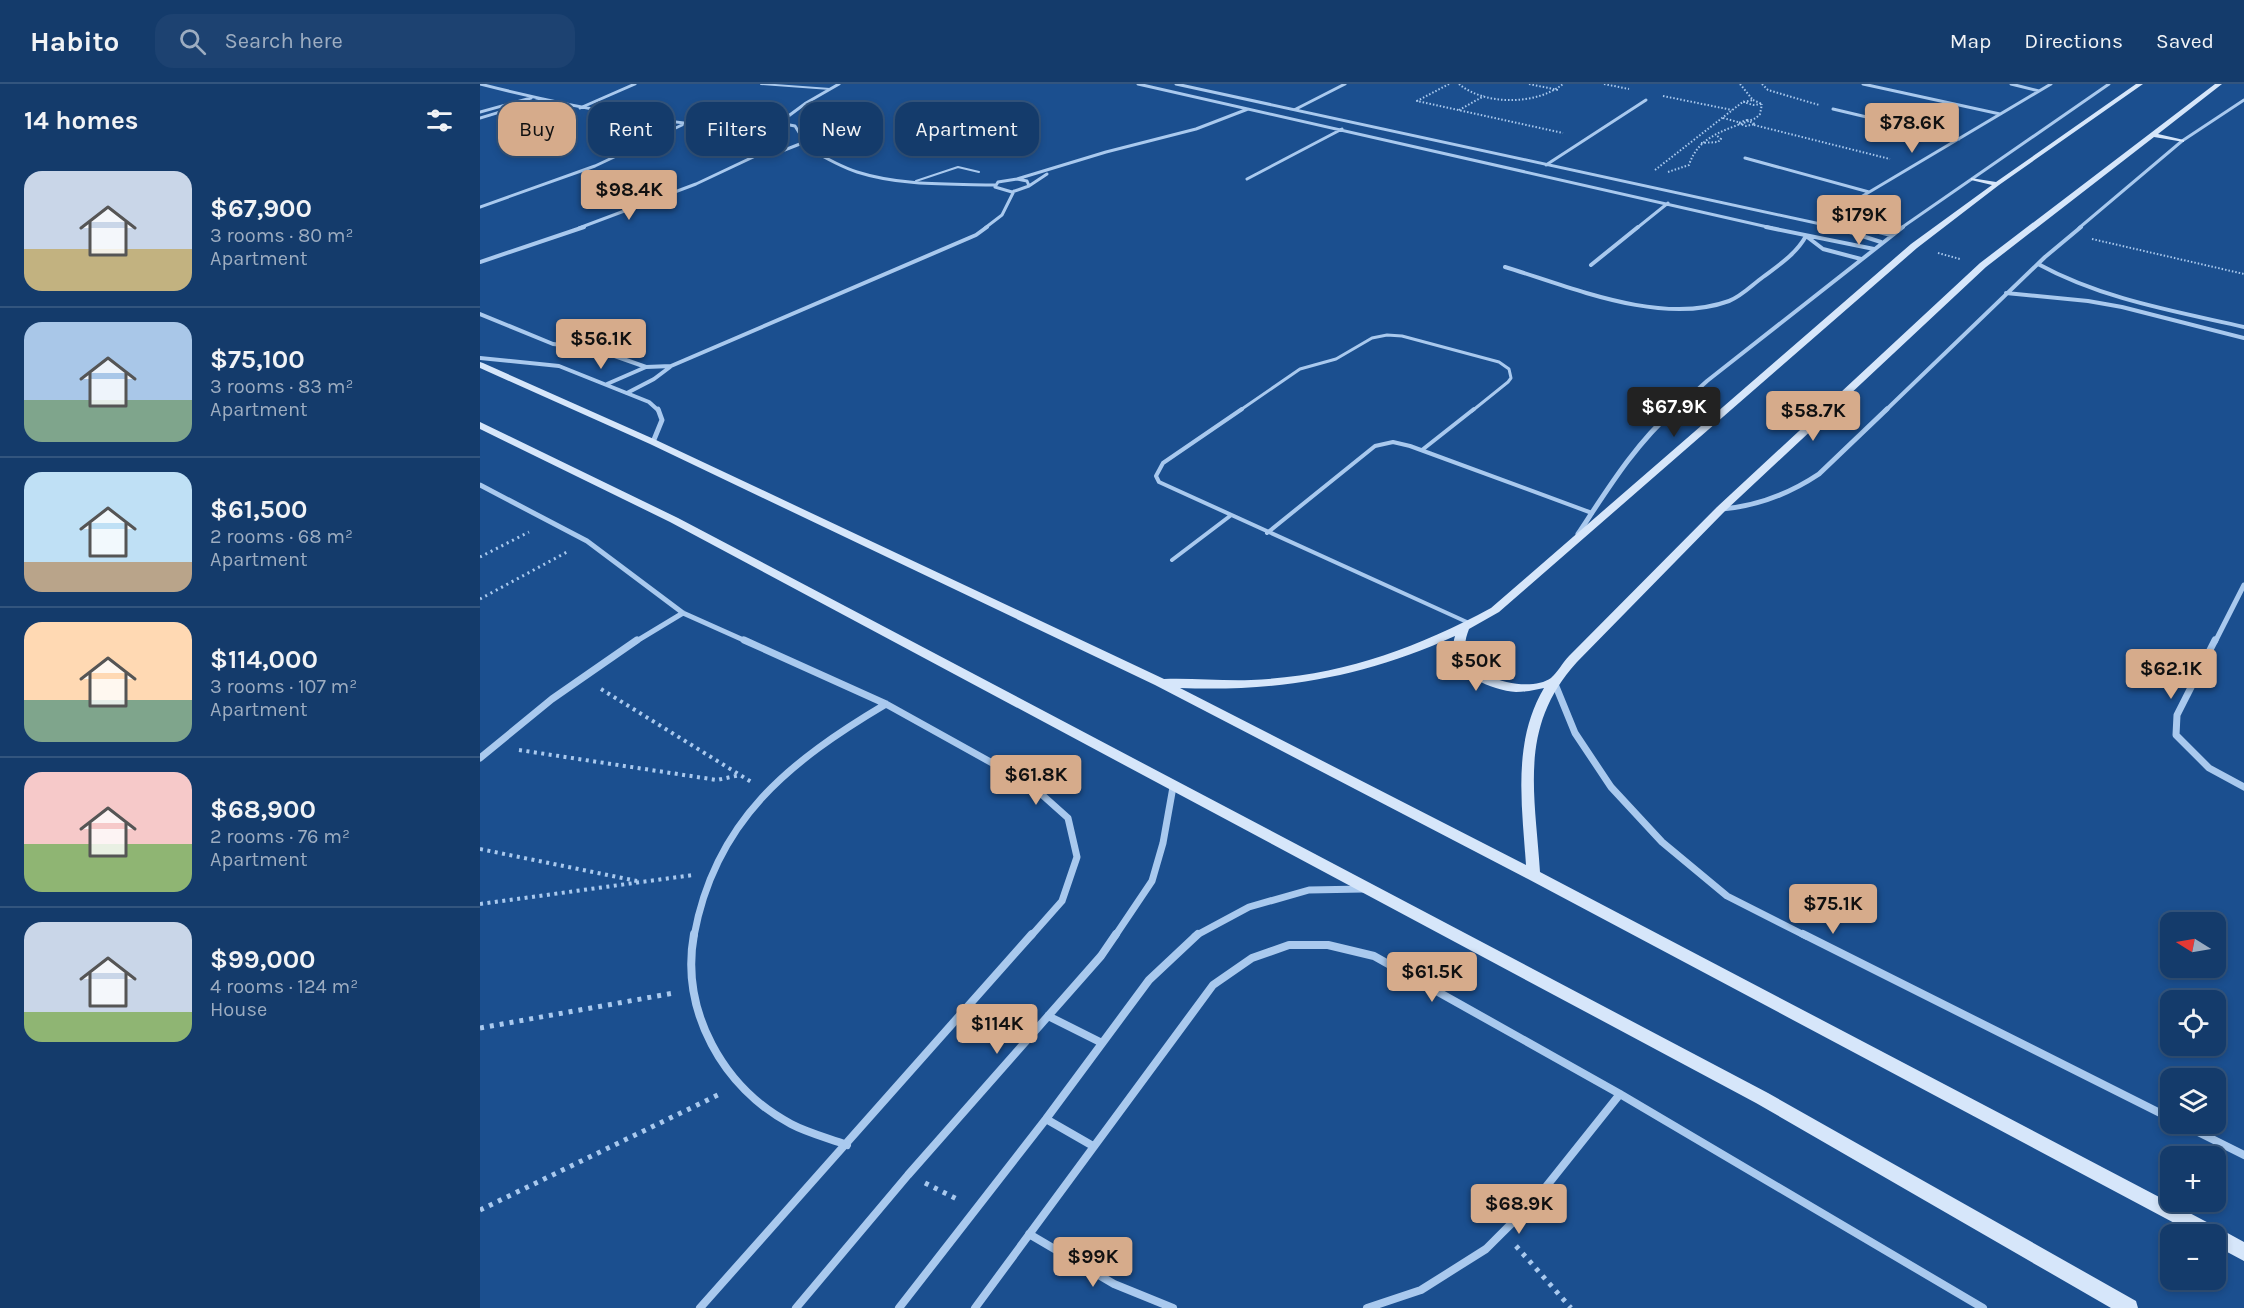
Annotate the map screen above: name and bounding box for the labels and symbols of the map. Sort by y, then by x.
pin: $78.6K [1863,103,1961,154]
pin: $98.4K [580,170,678,221]
pin: $179K [1817,195,1901,246]
pin: $56.1K [552,319,650,370]
pin: $67.9K [1625,387,1723,438]
pin: $58.7K [1764,391,1862,442]
pin: $50K [1440,641,1512,692]
pin: $62.1K [2122,649,2220,700]
pin: $61.8K [987,755,1085,806]
pin: $75.1K [1784,884,1882,935]
north arrow [2160,912,2226,978]
pin: $61.5K [1383,952,1481,1003]
pin: $114K [955,1004,1039,1055]
pin: $68.9K [1470,1184,1568,1235]
pin: $99K [1057,1237,1129,1288]

